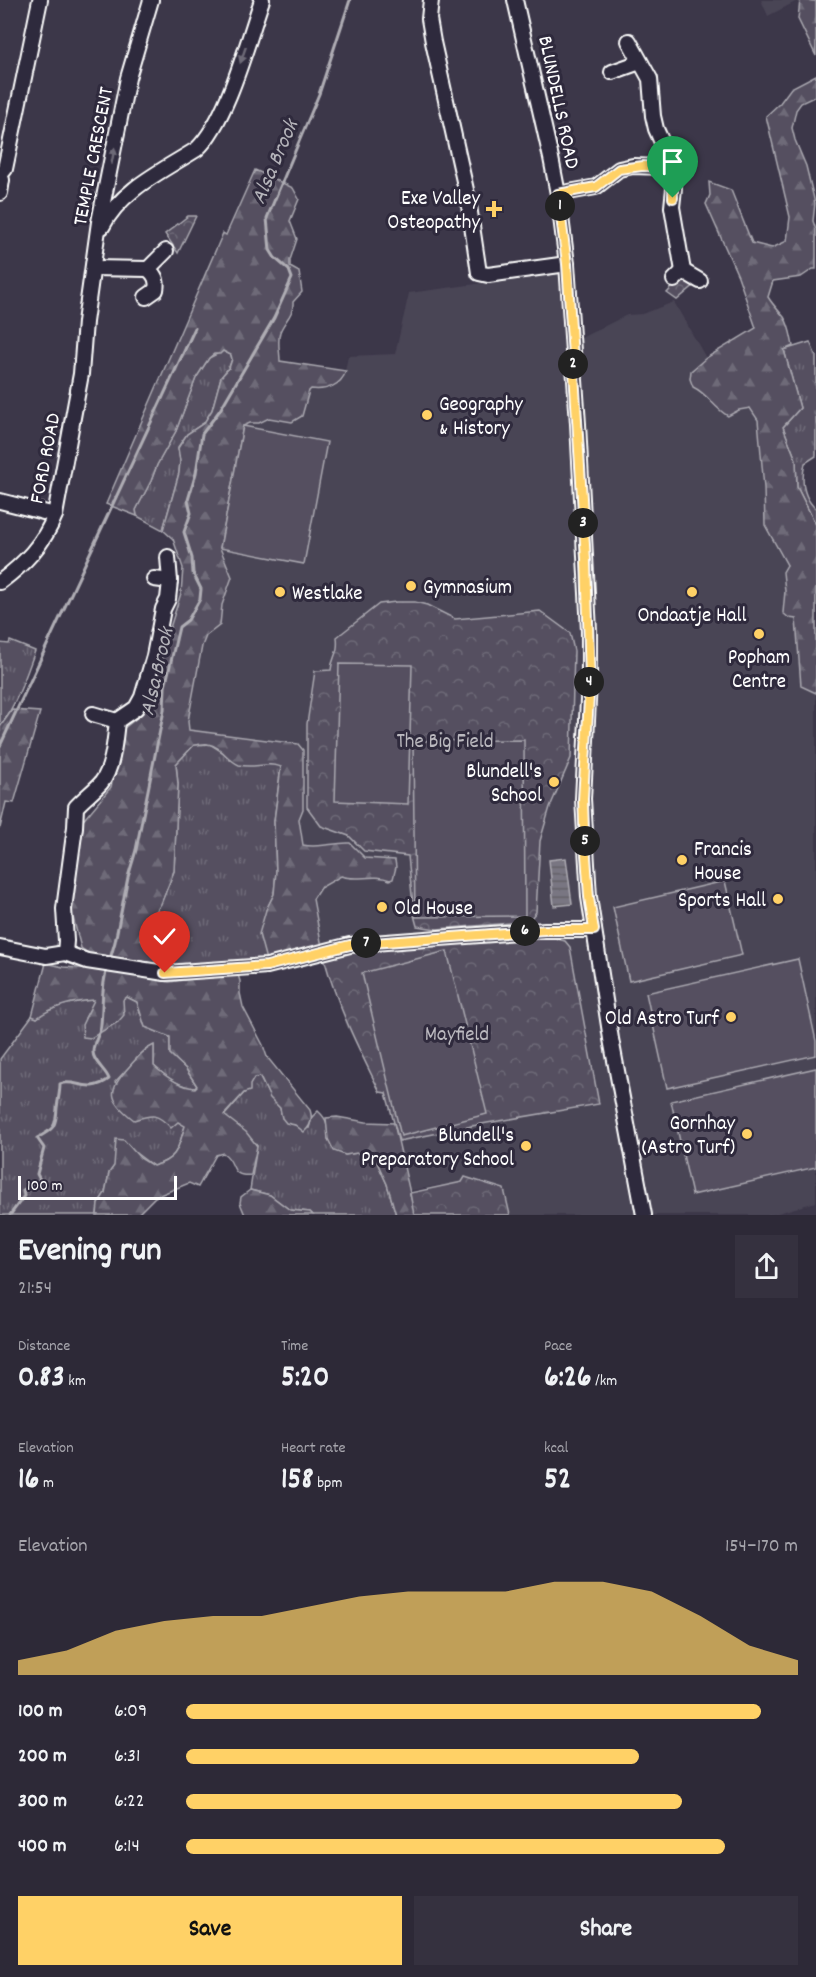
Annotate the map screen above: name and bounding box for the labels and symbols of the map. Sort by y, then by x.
street label: BLUNDELLS ROAD [528,33,586,172]
one-way arrow [238,46,247,64]
street label: TEMPLE CRESCENT [67,84,123,229]
water label: Alsa Brook [245,114,309,209]
pin [647,136,698,198]
one-way arrow [109,146,118,165]
place label: Exe Valley Osteopathy [387,185,480,239]
pin: 1 [545,191,575,221]
marker: Exe Valley Osteopathy [485,200,503,218]
pin: 2 [558,349,588,379]
place label: Geography & History [439,391,523,445]
marker: Geography & History [420,408,434,422]
street label: FORD ROAD [23,410,70,507]
pin: 3 [568,508,598,538]
place label: Gymnasium [423,574,512,604]
marker: Gymnasium [404,579,418,593]
place label: Westlake [292,580,363,610]
marker: Westlake [273,585,287,599]
marker: Ondaatje Hall [685,585,699,599]
place label: Ondaatje Hall [637,602,747,632]
water label: Alsa Brook [133,623,184,719]
marker: Popham Centre [752,627,766,641]
place label: Popham Centre [728,644,790,698]
pin: 4 [574,667,604,697]
park label: The Big Field [396,728,494,758]
place label: Blundell's School [466,758,542,812]
marker: Blundell's School [547,775,561,789]
pin: 5 [570,826,600,856]
place label: Francis House [694,836,752,890]
marker: Francis House [675,853,689,867]
place label: Sports Hall [678,887,766,917]
marker: Sports Hall [771,892,785,906]
place label: Old House [394,895,473,925]
marker: Old House [375,900,389,914]
pin [139,911,190,973]
pin: 6 [510,916,540,946]
pin: 7 [351,928,381,958]
place label: Old Astro Turf [605,1005,720,1035]
marker: Old Astro Turf [724,1010,738,1024]
park label: Mayfield [425,1021,489,1051]
place label: Gornhay (Astro Turf) [642,1110,735,1164]
place label: Blundell's Preparatory School [361,1122,514,1176]
marker: Gornhay (Astro Turf) [740,1127,754,1141]
marker: Blundell's Preparatory School [519,1139,533,1153]
scale bar [18,1173,177,1200]

